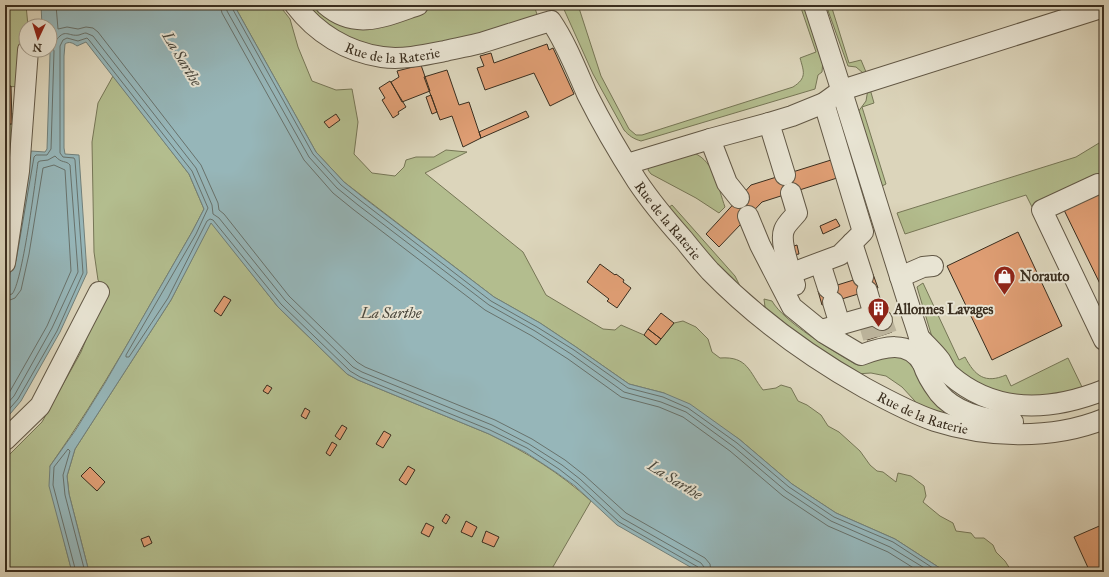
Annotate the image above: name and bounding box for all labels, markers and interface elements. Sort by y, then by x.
north arrow [18,18,58,58]
water label: La Sarthe [158,28,206,90]
street label: Rue de la Raterie [342,39,442,67]
text: N [32,41,42,54]
street label: Rue de la Raterie [631,178,705,264]
shop icon: Norauto [992,263,1018,296]
place label: Norauto [1020,268,1070,285]
building icon: Allonnes Lavages [865,296,891,329]
place label: Allonnes Lavages [893,301,993,319]
water label: La Sarthe [360,304,422,322]
street label: Rue de la Raterie [874,388,970,438]
water label: La Sarthe [644,456,706,504]

